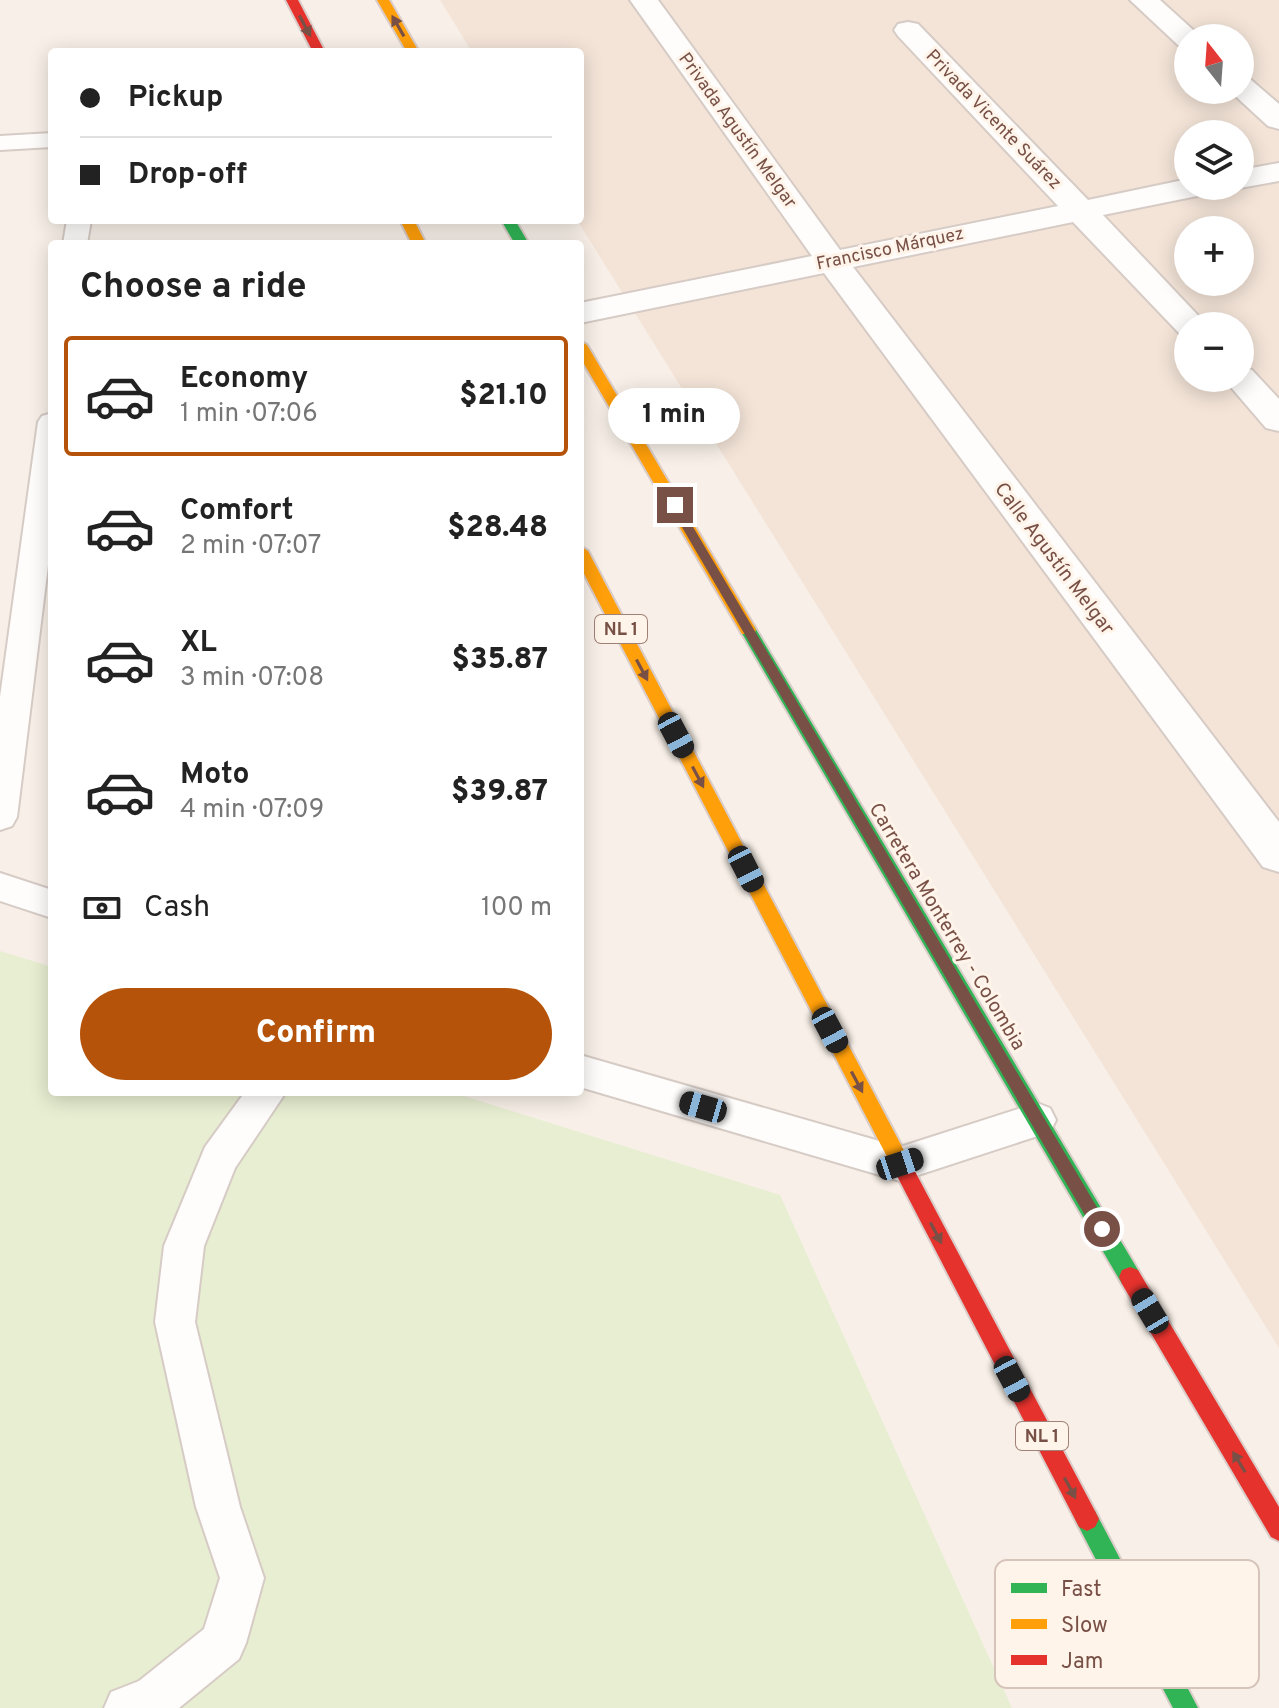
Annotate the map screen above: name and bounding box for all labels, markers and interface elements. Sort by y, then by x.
one-way arrow [298,15,312,37]
one-way arrow [391,15,405,37]
north arrow [1174,24,1254,104]
map controls [1174,24,1254,392]
street label: Privada Vicente Suárez [920,45,1066,195]
street label: Privada Agustín Melgar [673,49,801,213]
text: Pickup [128,80,223,117]
button: layers [1174,120,1254,200]
text: Drop-off [128,157,247,194]
button: + [1174,216,1254,296]
street label: Francisco Márquez [815,223,966,276]
text: Choose a ride [80,265,306,311]
button: − [1174,312,1254,392]
icon: car [84,360,156,432]
text: Economy [180,361,308,398]
text: $21.10 [459,378,548,415]
callout: 1 min [609,389,741,445]
text: 1 min · 07:06 [180,398,318,431]
text: 1 min [642,399,706,432]
street label: Calle Agustín Melgar [988,478,1119,641]
route end [657,487,693,523]
icon: car [84,492,156,564]
text: Comfort [180,493,293,530]
text: $28.48 [447,510,548,547]
text: 2 min · 07:07 [180,530,321,563]
road number: NL 1 [595,615,647,643]
icon: car [84,624,156,696]
text: XL [180,625,217,662]
text: $35.87 [452,642,548,679]
one-way arrow [636,658,649,681]
text: 3 min · 07:08 [180,662,324,695]
car [654,708,698,762]
icon: car [84,756,156,828]
text: Moto [180,757,250,794]
one-way arrow [692,766,705,789]
text: $39.87 [451,774,548,811]
text: 4 min · 07:09 [180,794,324,827]
street label: Carretera Monterrey - Colombia [862,799,1031,1056]
car [724,842,768,896]
icon: cash [80,886,124,930]
text: Cash [144,890,210,927]
text: 100 m [481,892,552,925]
button: Confirm [80,988,552,1080]
car [808,1003,852,1057]
one-way arrow [851,1071,864,1094]
car [677,1089,729,1125]
car [873,1145,927,1183]
route start [1084,1211,1120,1247]
one-way arrow [929,1222,943,1244]
car [1127,1284,1173,1338]
car [990,1352,1034,1406]
road number: NL 1 [1016,1422,1068,1450]
one-way arrow [1232,1451,1246,1473]
one-way arrow [1063,1477,1076,1500]
legend [995,1560,1259,1688]
text: Fast [1061,1577,1102,1604]
text: Slow [1061,1613,1108,1640]
text: Jam [1061,1649,1104,1676]

